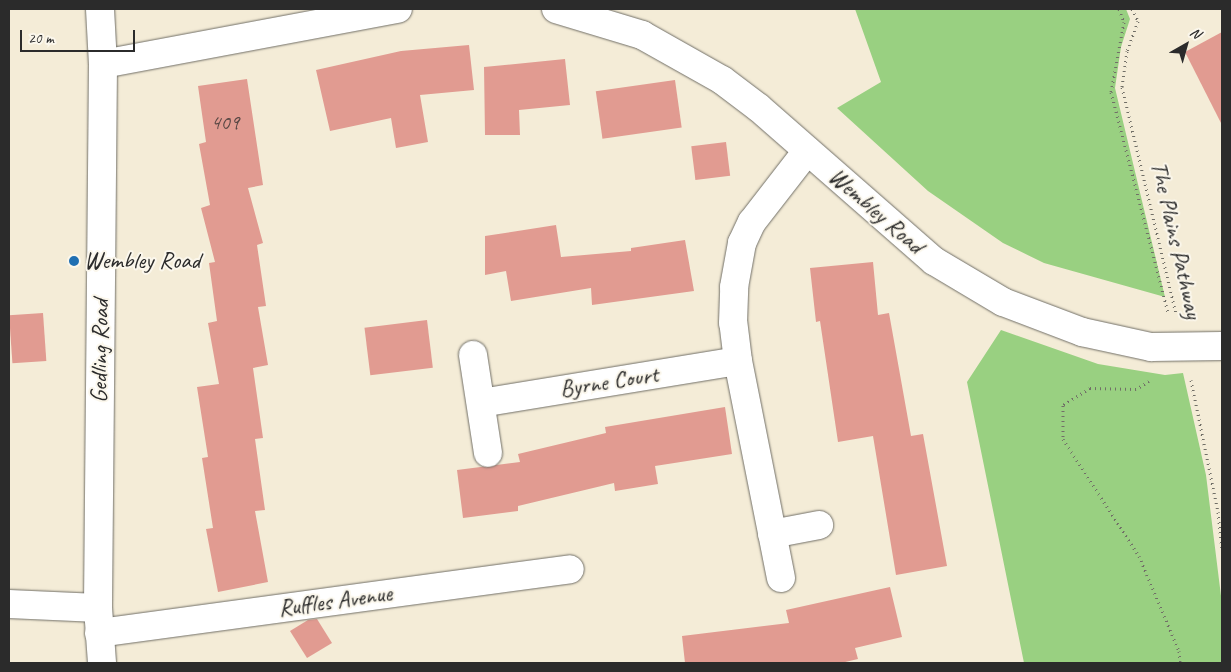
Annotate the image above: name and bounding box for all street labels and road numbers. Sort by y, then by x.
street label: The Plains Pathway [1144,158,1208,322]
street label: Wembley Road [823,162,929,260]
street label: Gedling Road [85,299,115,403]
street label: Byrne Court [558,360,660,404]
street label: Ruffles Avenue [277,579,393,623]

